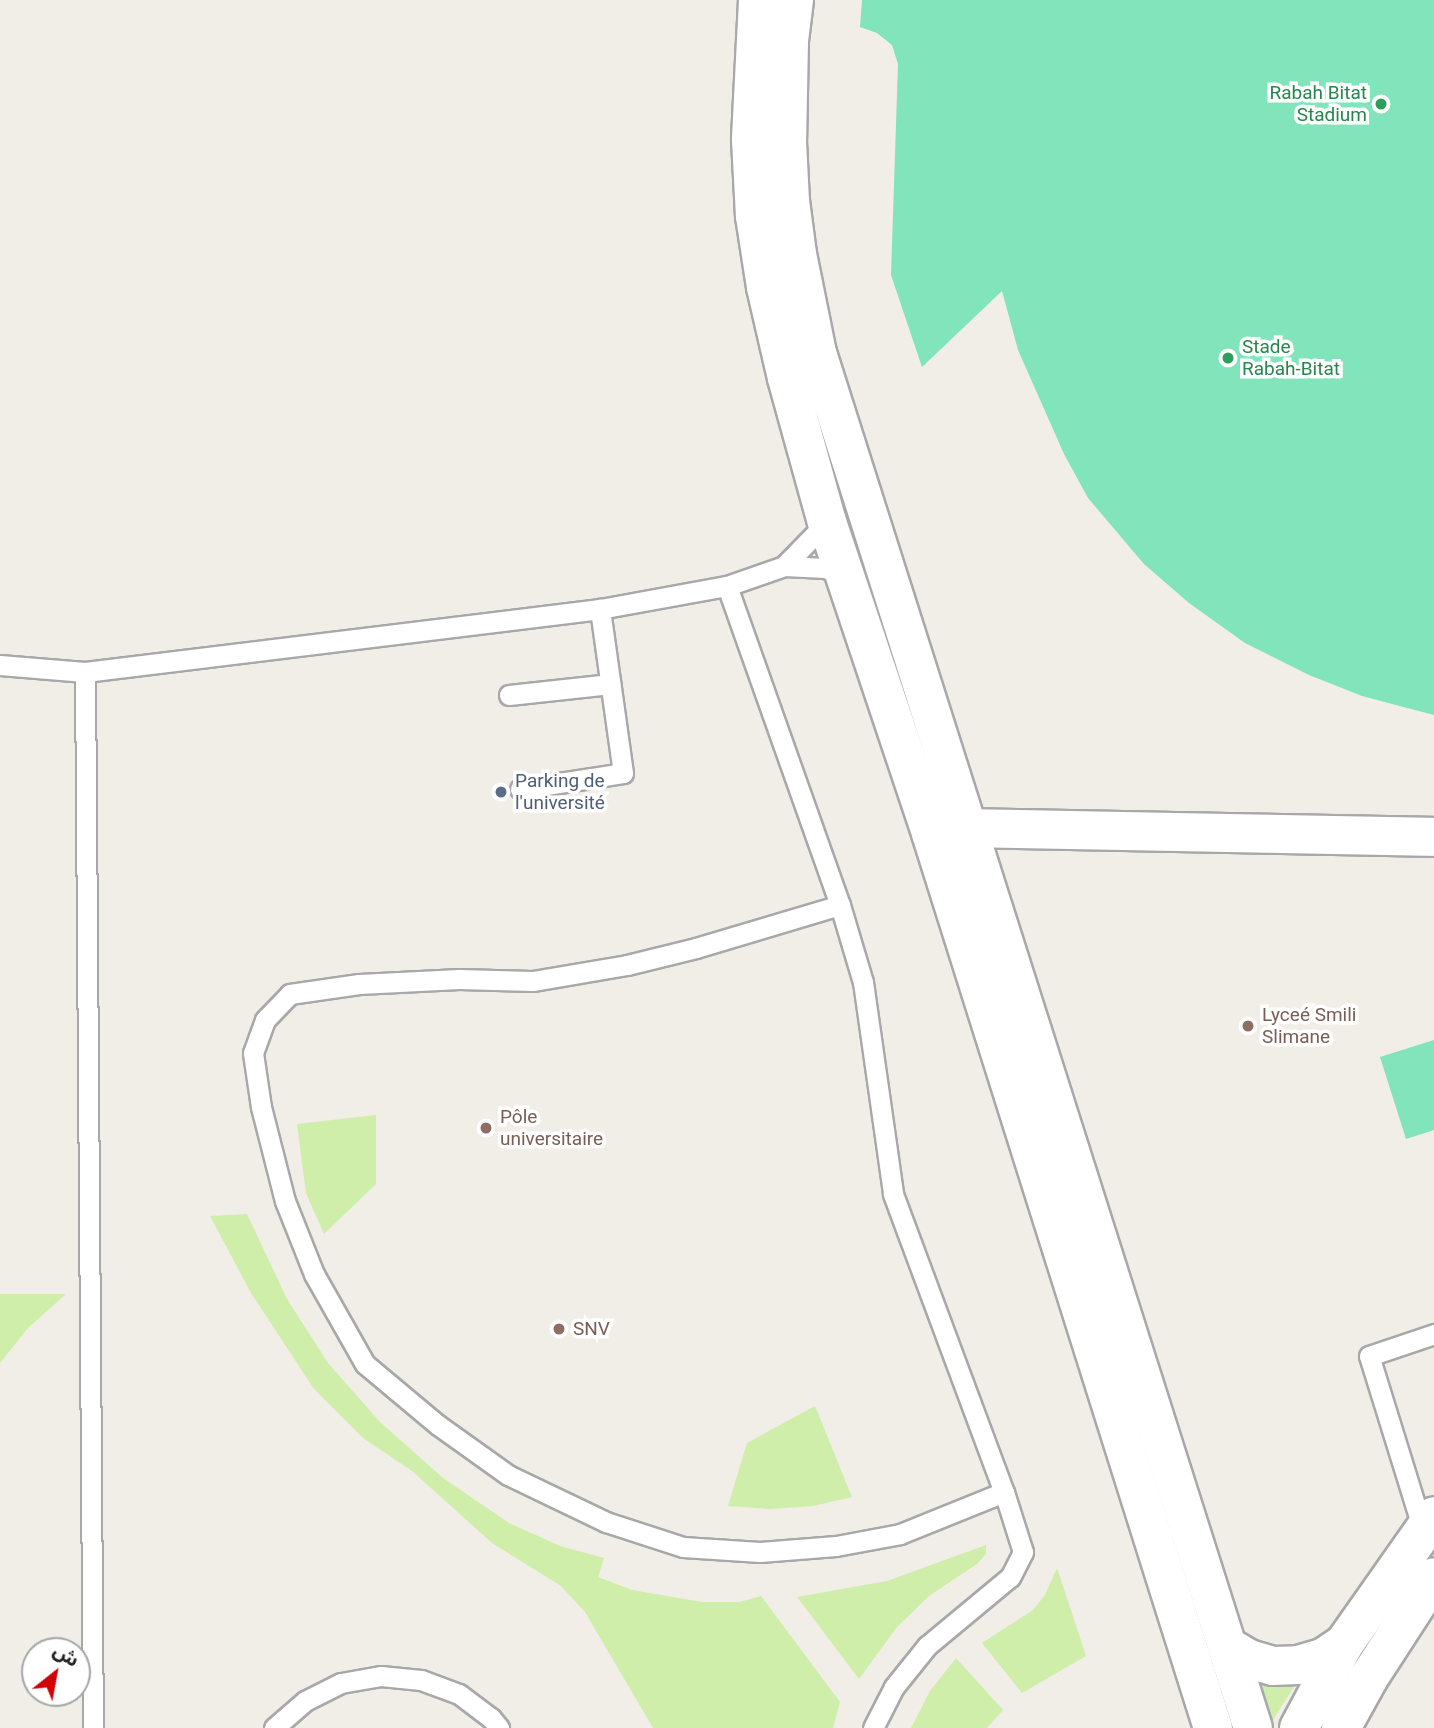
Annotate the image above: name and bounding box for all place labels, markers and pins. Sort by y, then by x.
place label: Rabah Bitat Stadium [1270,82,1367,126]
marker: Rabah Bitat Stadium [1373,96,1389,112]
place label: Stade Rabah-Bitat [1242,336,1340,380]
marker: Stade Rabah-Bitat [1220,350,1236,366]
place label: Parking de l'université [515,770,605,814]
marker: Parking de l'université [493,784,509,800]
place label: Lyceé Smili Slimane [1262,1004,1356,1048]
marker: Lyceé Smili Slimane [1240,1018,1256,1034]
place label: Pôle universitaire [500,1106,603,1150]
marker: Pôle universitaire [478,1120,494,1136]
place label: SNV [573,1318,610,1340]
marker: SNV [551,1321,567,1337]

